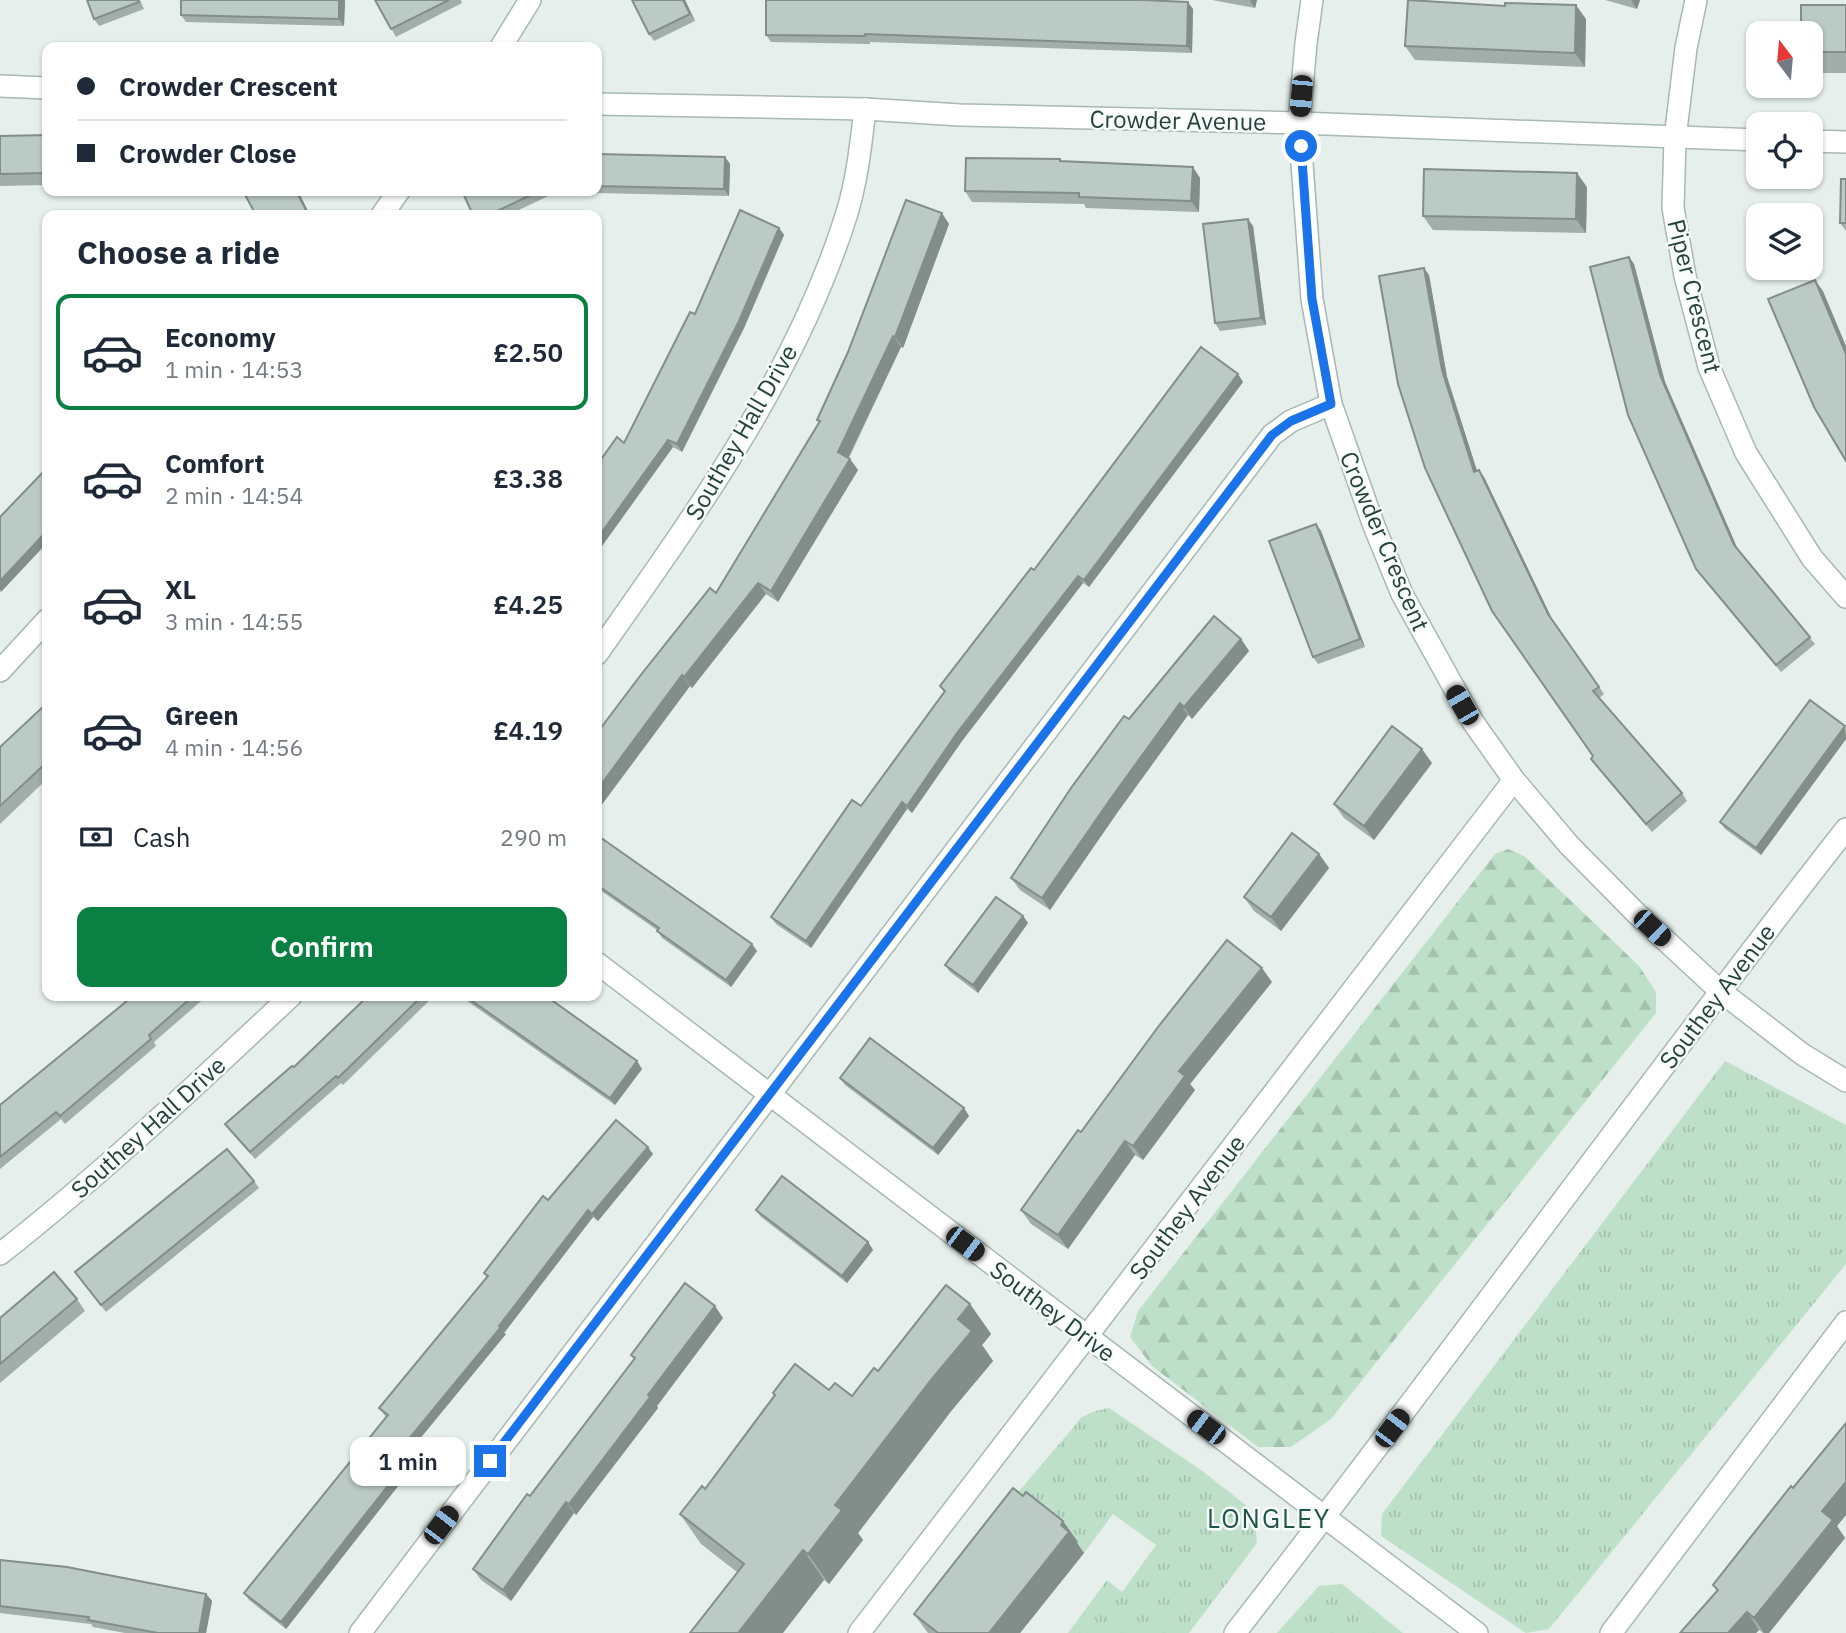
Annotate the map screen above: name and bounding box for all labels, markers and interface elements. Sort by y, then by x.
north arrow [1746,21,1824,98]
map controls [1746,21,1823,280]
text: Crowder Crescent [119,69,338,103]
car [1289,74,1314,118]
street label: Crowder Avenue [1089,102,1267,138]
button: locate [1746,112,1823,189]
route start [1285,130,1317,162]
text: Crowder Close [119,136,297,170]
button: layers [1746,203,1823,280]
street label: Piper Crescent [1660,216,1730,376]
text: Choose a ride [77,231,280,273]
text: Economy [165,320,276,354]
icon: car [81,321,144,384]
text: £2.50 [493,335,563,369]
street label: Southey Hall Drive [678,338,804,526]
text: 1 min · 14:53 [165,354,303,384]
text: Comfort [165,446,264,480]
street label: Crowder Crescent [1333,446,1437,636]
icon: car [81,447,144,510]
text: £3.38 [493,461,563,495]
text: 2 min · 14:54 [165,480,303,510]
text: XL [165,572,196,606]
icon: car [81,573,144,636]
text: £4.25 [493,587,563,621]
text: 3 min · 14:55 [165,606,303,636]
car [1443,682,1482,728]
text: Green [165,698,239,732]
icon: car [81,699,144,762]
text: £4.19 [493,713,563,747]
text: 4 min · 14:56 [165,732,303,762]
icon: cash [77,818,115,856]
text: Cash [133,820,190,854]
text: 290 m [500,822,567,852]
car [1630,906,1675,950]
button: Confirm [77,907,567,987]
street label: Southey Avenue [1652,917,1782,1075]
street label: Southey Hall Drive [64,1049,232,1205]
street label: Southey Avenue [1122,1128,1252,1286]
car [942,1223,989,1265]
street label: Southey Drive [984,1253,1122,1369]
car [1371,1405,1414,1451]
car [1183,1406,1230,1448]
callout: 1 min [350,1436,466,1486]
route end [474,1445,506,1477]
text: 1 min [378,1446,438,1476]
district label: LONGLEY [1207,1501,1331,1535]
car [420,1502,463,1548]

